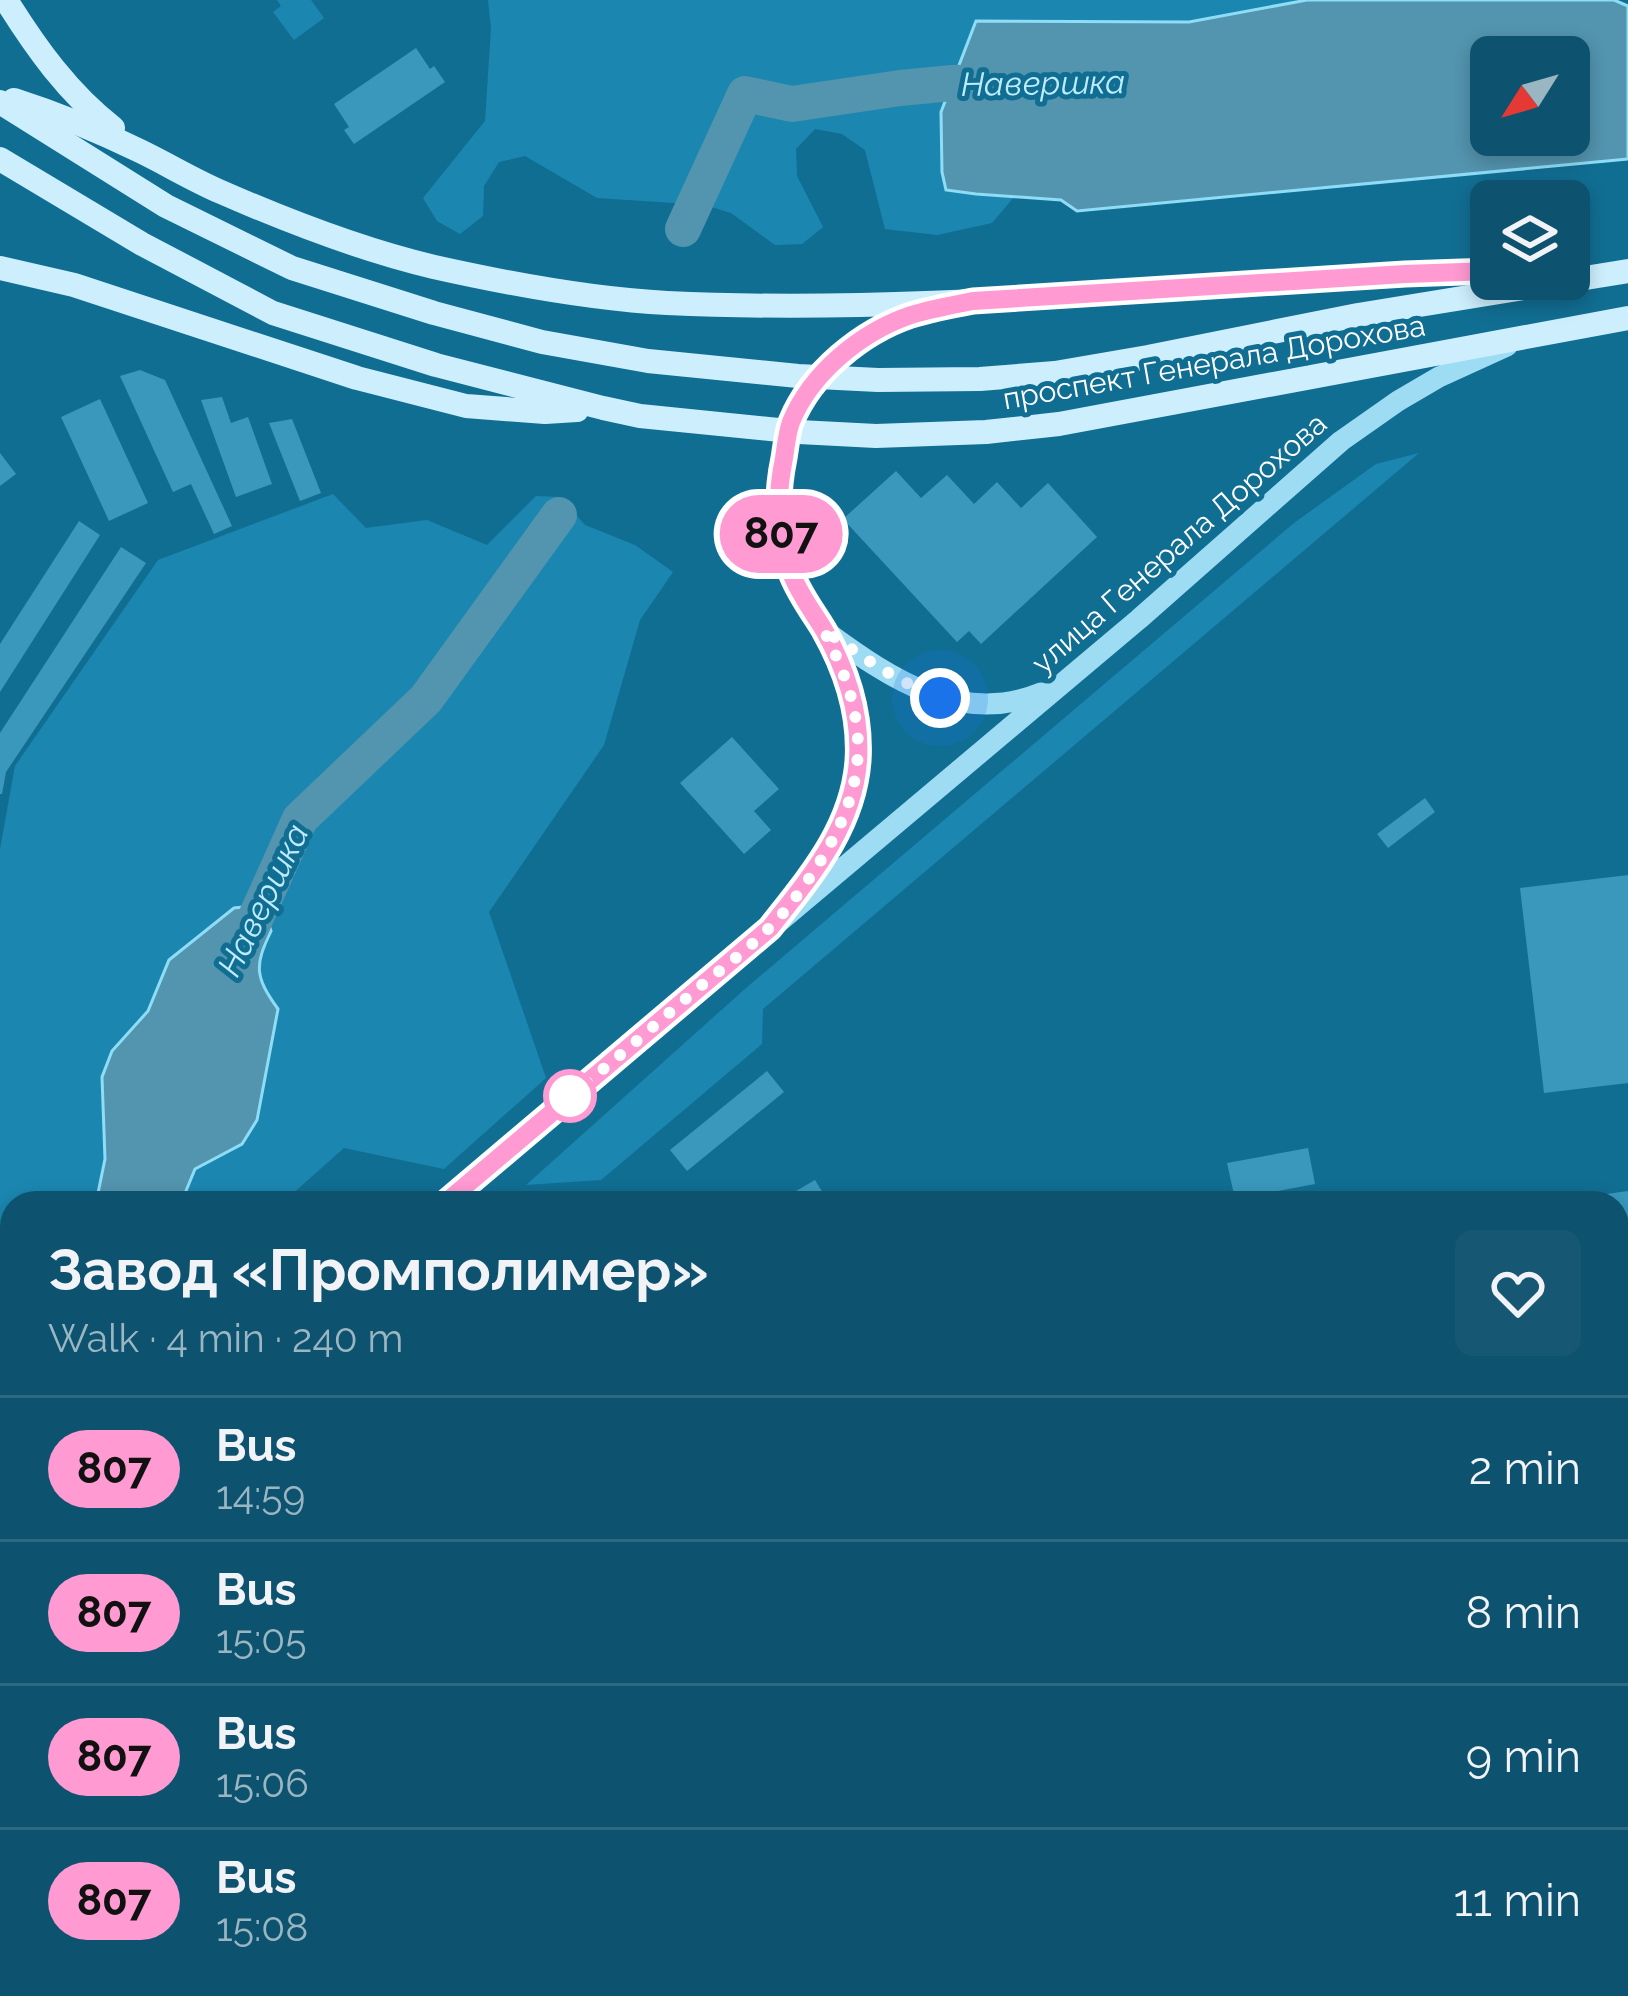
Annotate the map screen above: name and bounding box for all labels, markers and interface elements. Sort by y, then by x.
north arrow [1470,36,1590,156]
map controls [1470,36,1590,300]
water label: Навершка [961,62,1125,104]
button: layers [1470,180,1590,300]
street label: проспект Генерала Дорохова [1000,308,1428,416]
street label: улица Генерала Дорохова [1025,406,1333,680]
line badge: 807 [712,495,850,573]
text: 807 [744,509,818,558]
your location [910,668,970,728]
water label: Навершка [209,818,317,982]
unlabelled marker [545,1071,595,1121]
button: heart [1455,1230,1581,1356]
text: Завод «Промполимер» [48,1236,708,1303]
text: Walk · 4 min · 240 m [48,1315,403,1361]
text: Bus [216,1419,297,1472]
text: 2 min [1469,1442,1581,1495]
text: 807 [77,1444,151,1493]
text: 14:59 [216,1472,305,1518]
text: Bus [216,1563,297,1616]
text: 8 min [1465,1586,1581,1639]
text: 807 [77,1588,151,1637]
text: 15:05 [216,1616,306,1662]
text: Bus [216,1707,297,1760]
text: 9 min [1466,1730,1581,1783]
text: 807 [77,1732,151,1781]
text: 15:06 [216,1760,309,1806]
text: Bus [216,1851,297,1904]
text: 11 min [1454,1874,1581,1927]
text: 807 [77,1876,151,1925]
text: 15:08 [216,1904,308,1950]

